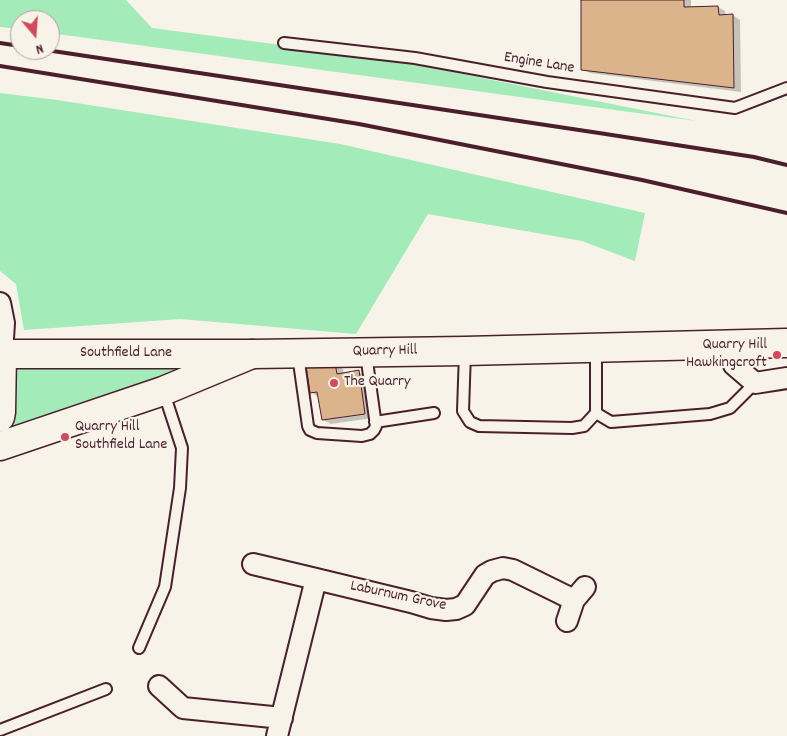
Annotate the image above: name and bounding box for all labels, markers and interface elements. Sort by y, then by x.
north arrow [10,10,60,60]
text: N [33,38,46,59]
street label: Engine Lane [502,49,576,79]
place label: Quarry Hill Hawkingcroft [686,336,767,374]
street label: Quarry Hill [353,342,417,362]
street label: Southfield Lane [80,344,172,364]
marker: Quarry Hill Hawkingcroft [771,349,783,361]
place label: The Quarry [344,373,411,393]
marker: The Quarry [328,377,340,389]
place label: Quarry Hill Southfield Lane [75,418,167,456]
marker: Quarry Hill Southfield Lane [59,431,71,443]
street label: Laburnum Grove [348,577,448,617]

